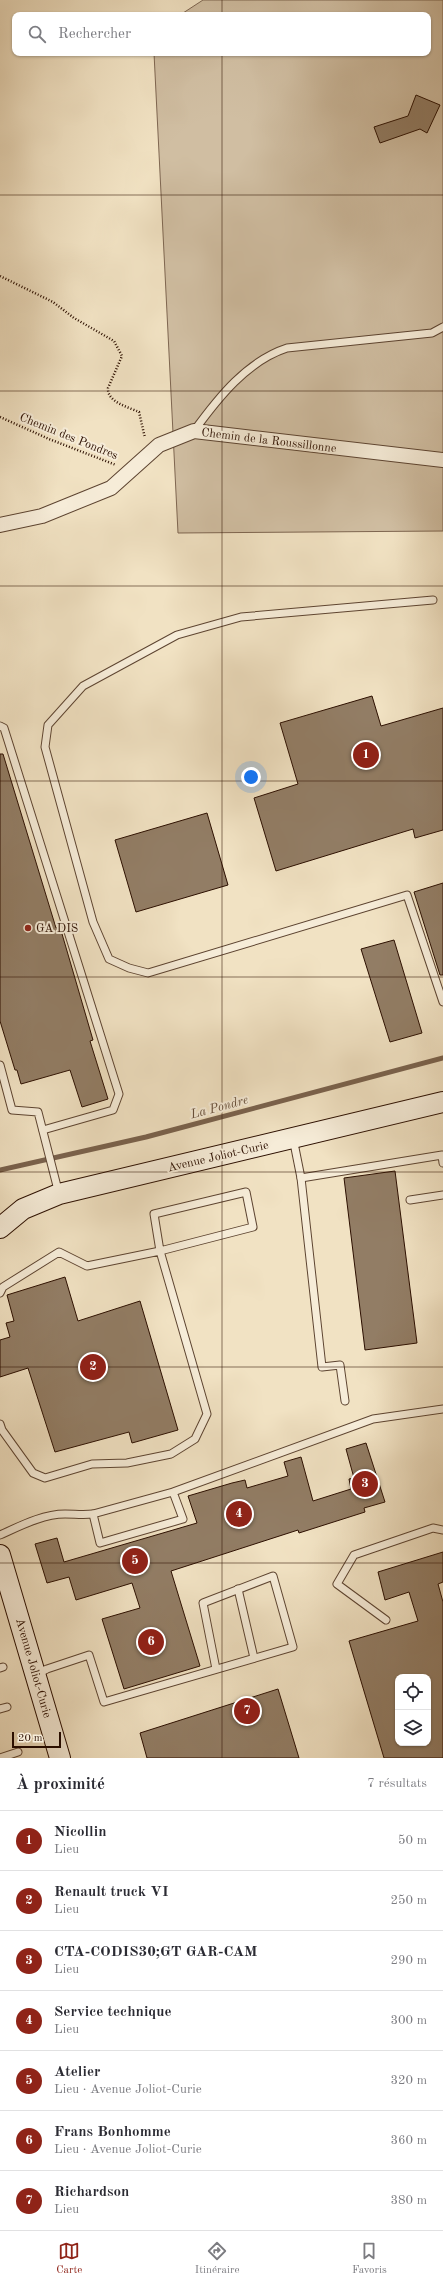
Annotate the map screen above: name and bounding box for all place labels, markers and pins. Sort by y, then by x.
pin: 1 [353,740,379,770]
marker: GA DIS [23,923,33,933]
place label: GA DIS [36,923,78,935]
pin: 2 [80,1352,106,1382]
pin: 3 [352,1469,378,1499]
pin: 4 [226,1499,252,1529]
pin: 5 [122,1546,148,1576]
pin: 6 [138,1627,164,1657]
pin: 7 [234,1696,260,1726]

